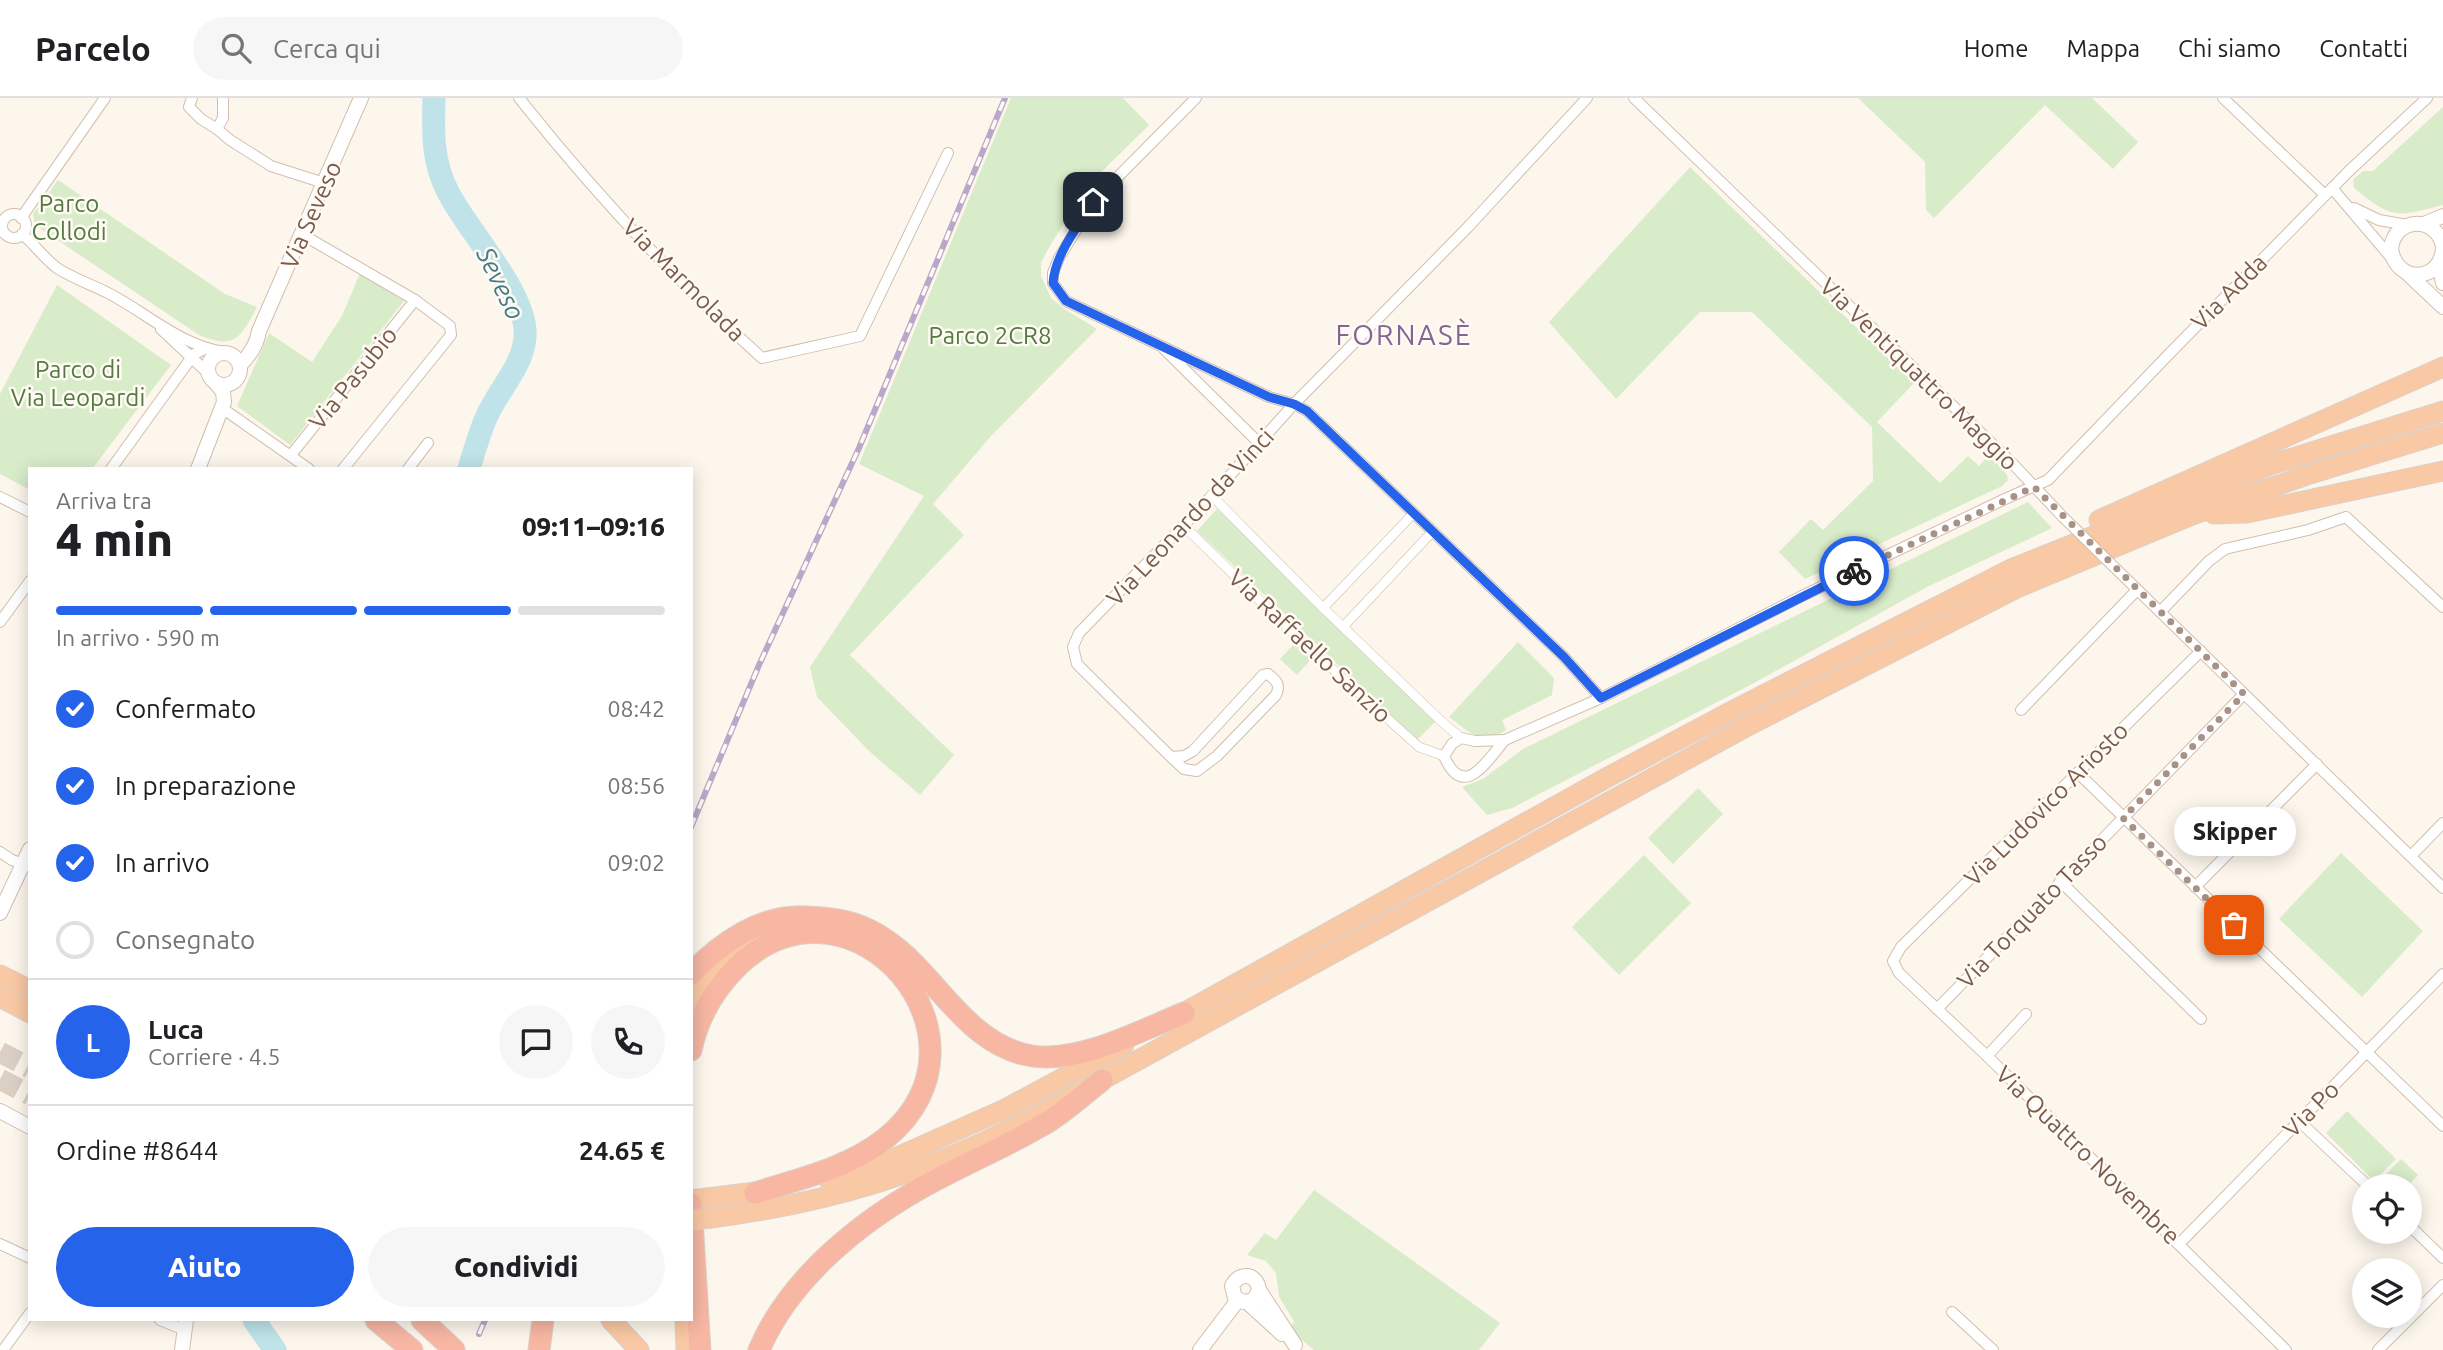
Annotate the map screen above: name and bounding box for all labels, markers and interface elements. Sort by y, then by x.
search box [193,17,683,80]
icon: search [217,29,255,67]
text: Parcelo [35,30,151,67]
text: Cerca qui [273,34,381,63]
text: Home [1964,35,2028,62]
text: Mappa [2066,35,2140,62]
text: Chi siamo [2178,35,2281,62]
text: Contatti [2319,35,2408,62]
street label: Via Seveso [275,157,347,273]
pin [1063,172,1123,232]
icon: home [1074,183,1112,221]
park label: Parco Collodi [31,190,107,245]
street label: Via Marmolada [617,213,751,347]
water label: Seveso [471,241,531,324]
street label: Via Adda [2186,249,2272,335]
street label: Via Ventiquattro Maggio [1814,272,2024,476]
district label: FORNASÈ [1336,318,1472,350]
street label: Via Pasubio [303,321,403,435]
park label: Parco 2CR8 [929,322,1051,349]
park label: Parco di Via Leopardi [11,356,145,411]
street label: Via Leonardo da Vinci [1101,423,1279,611]
text: Arriva tra [56,488,152,513]
text: 09:11–09:16 [522,512,665,541]
text: 4 min [56,513,173,565]
courier [1819,536,1889,606]
icon: bike [1835,552,1873,590]
street label: Via Raffaello Sanzio [1223,564,1397,728]
text: In arrivo · 590 m [56,625,220,650]
icon: check [56,690,94,728]
text: Confermato [115,694,256,723]
text: 08:42 [607,696,665,721]
street label: Via Ludovico Ariosto [1959,717,2133,891]
icon: check [56,767,94,805]
text: In preparazione [115,771,296,800]
text: 08:56 [607,773,665,798]
callout: Skipper [2173,806,2295,855]
text: Skipper [2193,819,2277,844]
street label: Via Torquato Tasso [1952,828,2112,994]
icon: check [56,844,94,882]
text: In arrivo [115,848,210,877]
text: 09:02 [607,850,665,875]
pin [2204,895,2264,955]
icon: bag [2215,906,2253,944]
text: Consegnato [115,925,255,954]
button: chat [499,1005,573,1079]
button: phone [591,1005,665,1079]
text: Luca [148,1015,204,1044]
text: L [86,1028,100,1057]
text: Corriere · 4.5 [148,1044,280,1069]
street label: Via Quattro Novembre [1991,1060,2185,1250]
street label: Via Po [2277,1075,2345,1143]
text: Ordine #8644 [56,1136,218,1165]
text: 24.65 € [579,1136,665,1165]
map controls [2352,1174,2422,1328]
button: locate [2352,1174,2422,1244]
button: Aiuto [56,1227,354,1307]
button: Condividi [368,1227,665,1307]
button: layers [2352,1258,2422,1328]

